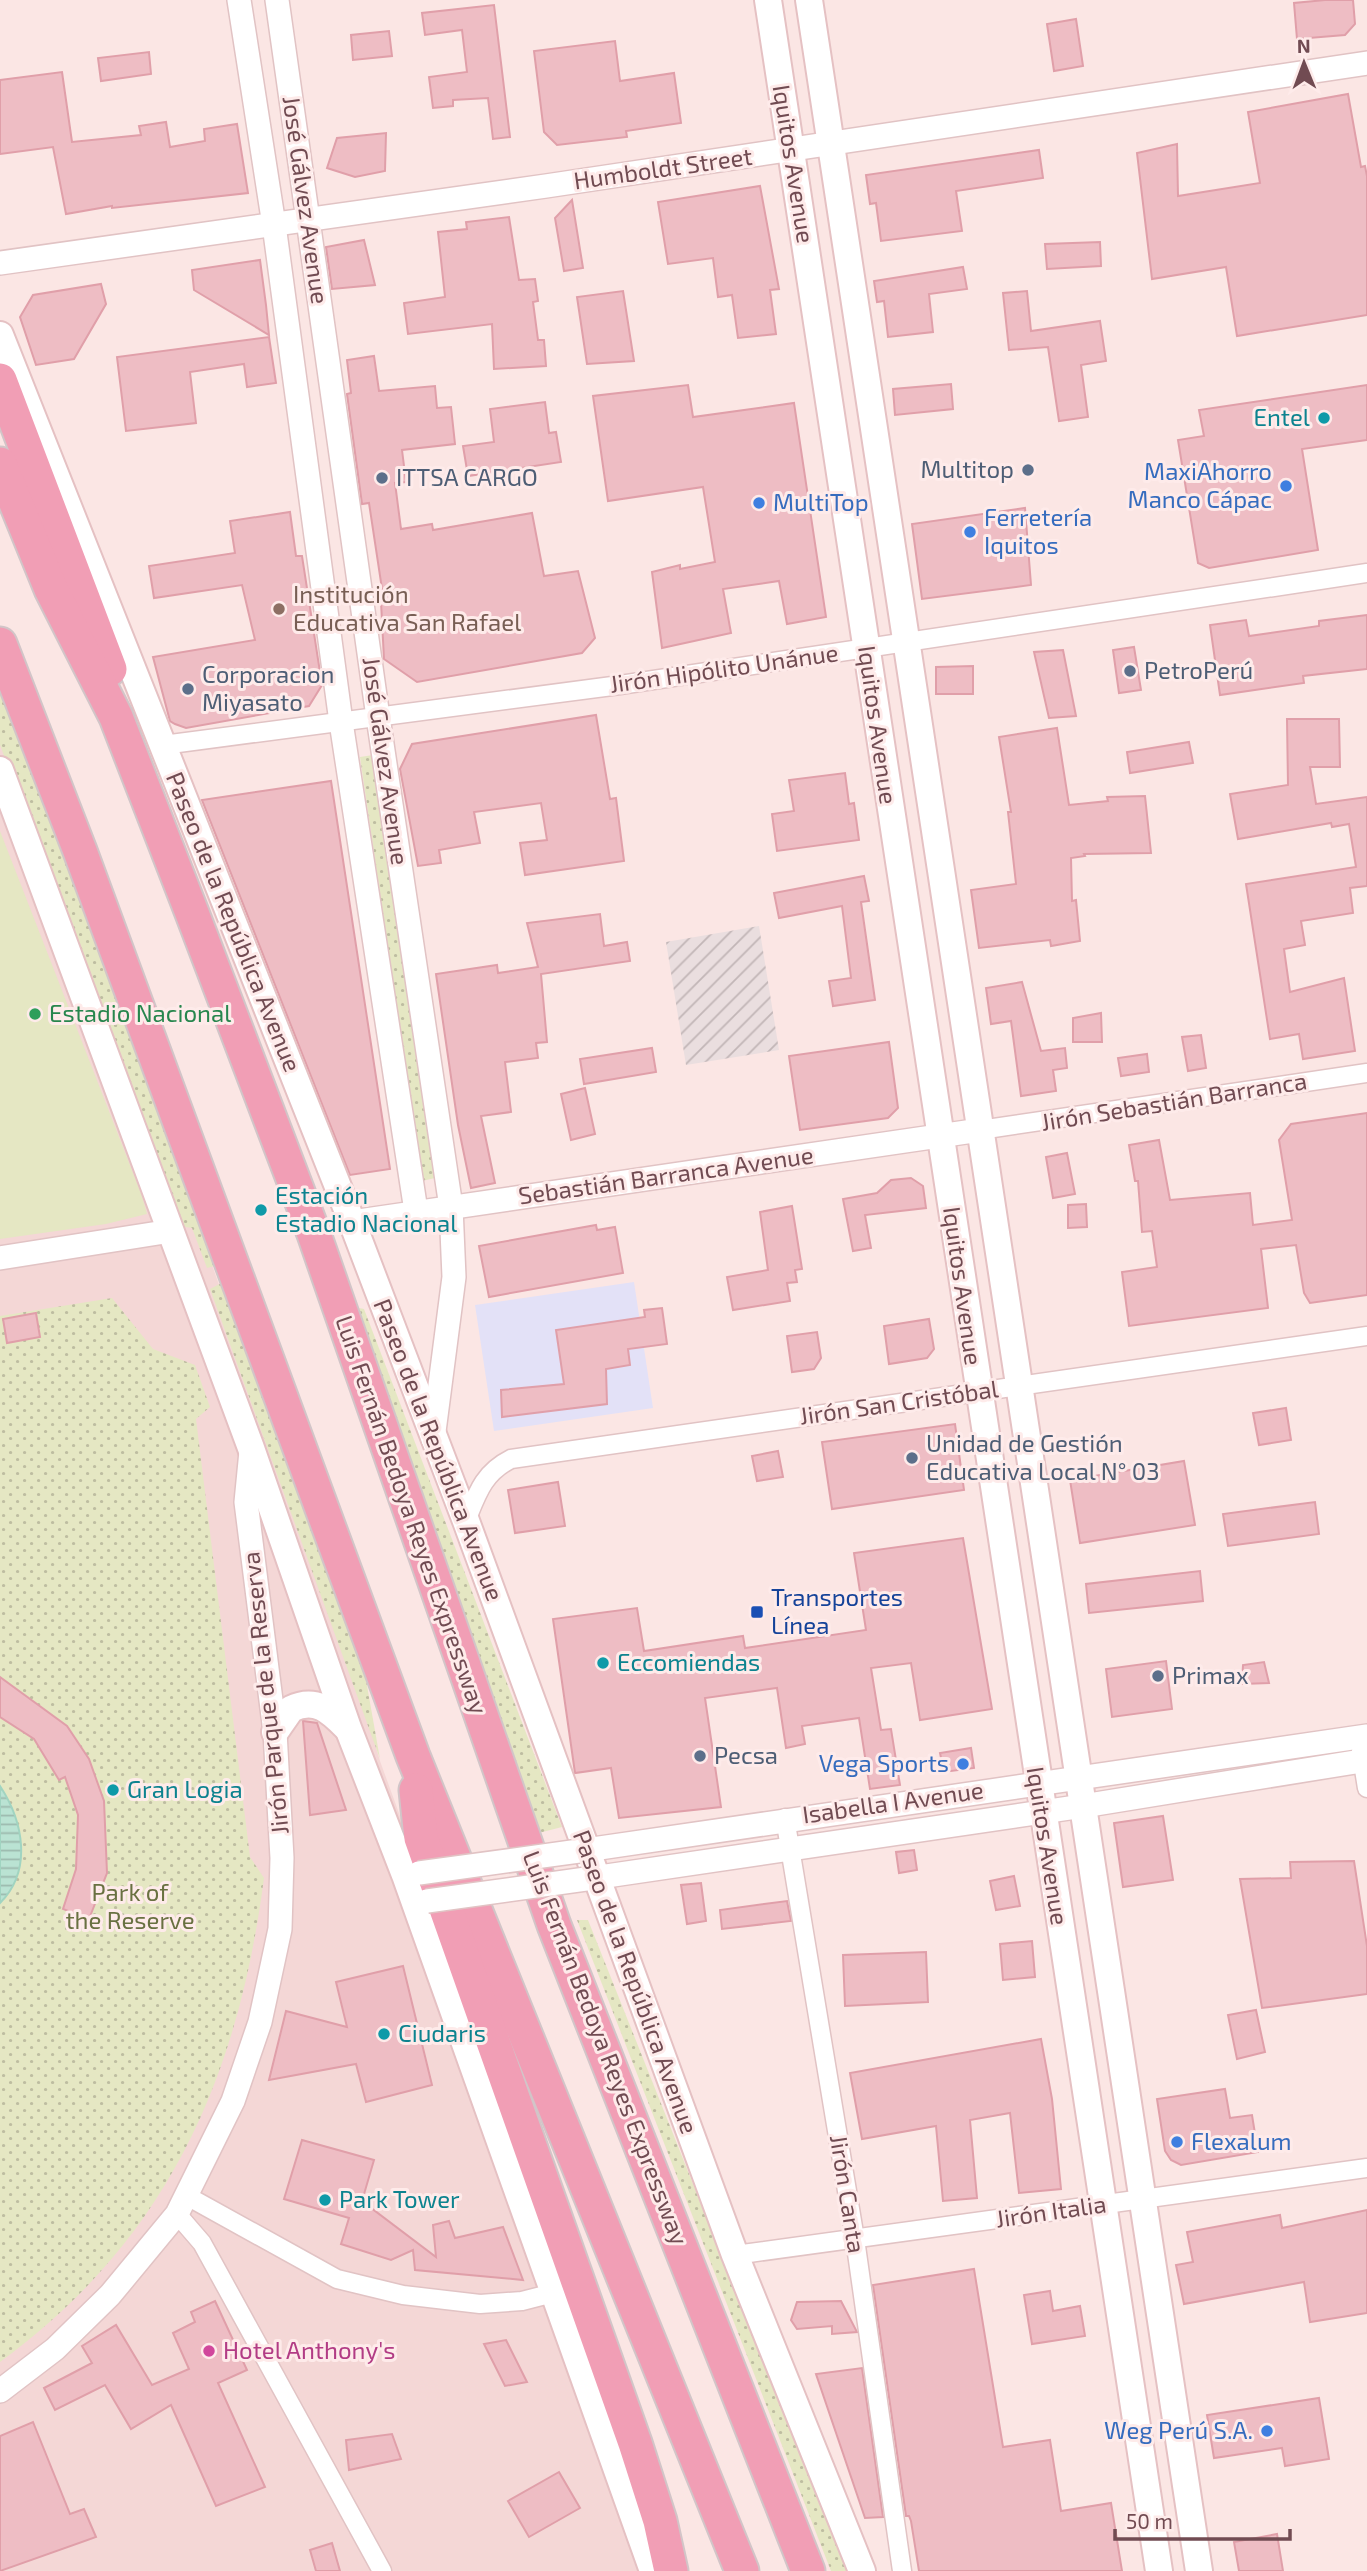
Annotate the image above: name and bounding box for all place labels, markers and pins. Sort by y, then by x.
place label: Entel [1253,402,1310,431]
marker: Entel [1316,410,1332,426]
place label: Multitop [921,454,1014,483]
place label: MaxiAhorro Manco Cápac [1128,456,1272,513]
place label: ITTSA CARGO [396,462,538,491]
marker: Multitop [1020,462,1036,478]
marker: ITTSA CARGO [374,470,390,486]
marker: MaxiAhorro Manco Cápac [1278,478,1294,494]
place label: MultiTop [773,487,869,516]
marker: MultiTop [751,495,767,511]
place label: Ferretería Iquitos [984,502,1092,559]
marker: Ferretería Iquitos [962,524,978,540]
place label: Institución Educativa San Rafael [293,579,521,636]
marker: Institución Educativa San Rafael [271,601,287,617]
place label: PetroPerú [1144,655,1253,684]
place label: Corporacion Miyasato [202,659,335,716]
marker: PetroPerú [1122,663,1138,679]
marker: Corporacion Miyasato [180,681,196,697]
place label: Estadio Nacional [49,998,231,1027]
marker: Estadio Nacional [27,1006,43,1022]
place label: Estación Estadio Nacional [275,1180,457,1237]
marker: Estación Estadio Nacional [253,1202,269,1218]
place label: Unidad de Gestión Educativa Local N° 03 [926,1428,1160,1485]
marker: Unidad de Gestión Educativa Local N° 03 [904,1450,920,1466]
place label: Transportes Línea [771,1582,903,1639]
marker: Transportes Línea [749,1604,765,1620]
place label: Eccomiendas [617,1647,760,1676]
marker: Eccomiendas [595,1655,611,1671]
place label: Primax [1172,1660,1249,1689]
marker: Primax [1150,1668,1166,1684]
place label: Pecsa [714,1740,778,1769]
marker: Pecsa [692,1748,708,1764]
place label: Vega Sports [819,1748,949,1777]
marker: Vega Sports [955,1756,971,1772]
place label: Gran Logia [127,1774,243,1803]
marker: Gran Logia [105,1782,121,1798]
place label: Ciudaris [398,2018,486,2047]
marker: Ciudaris [376,2026,392,2042]
place label: Flexalum [1191,2126,1292,2155]
marker: Flexalum [1169,2134,1185,2150]
place label: Park Tower [339,2184,460,2213]
marker: Park Tower [317,2192,333,2208]
place label: Hotel Anthony's [223,2335,395,2364]
marker: Hotel Anthony's [201,2343,217,2359]
place label: Weg Perú S.A. [1104,2415,1253,2444]
marker: Weg Perú S.A. [1259,2423,1275,2439]

